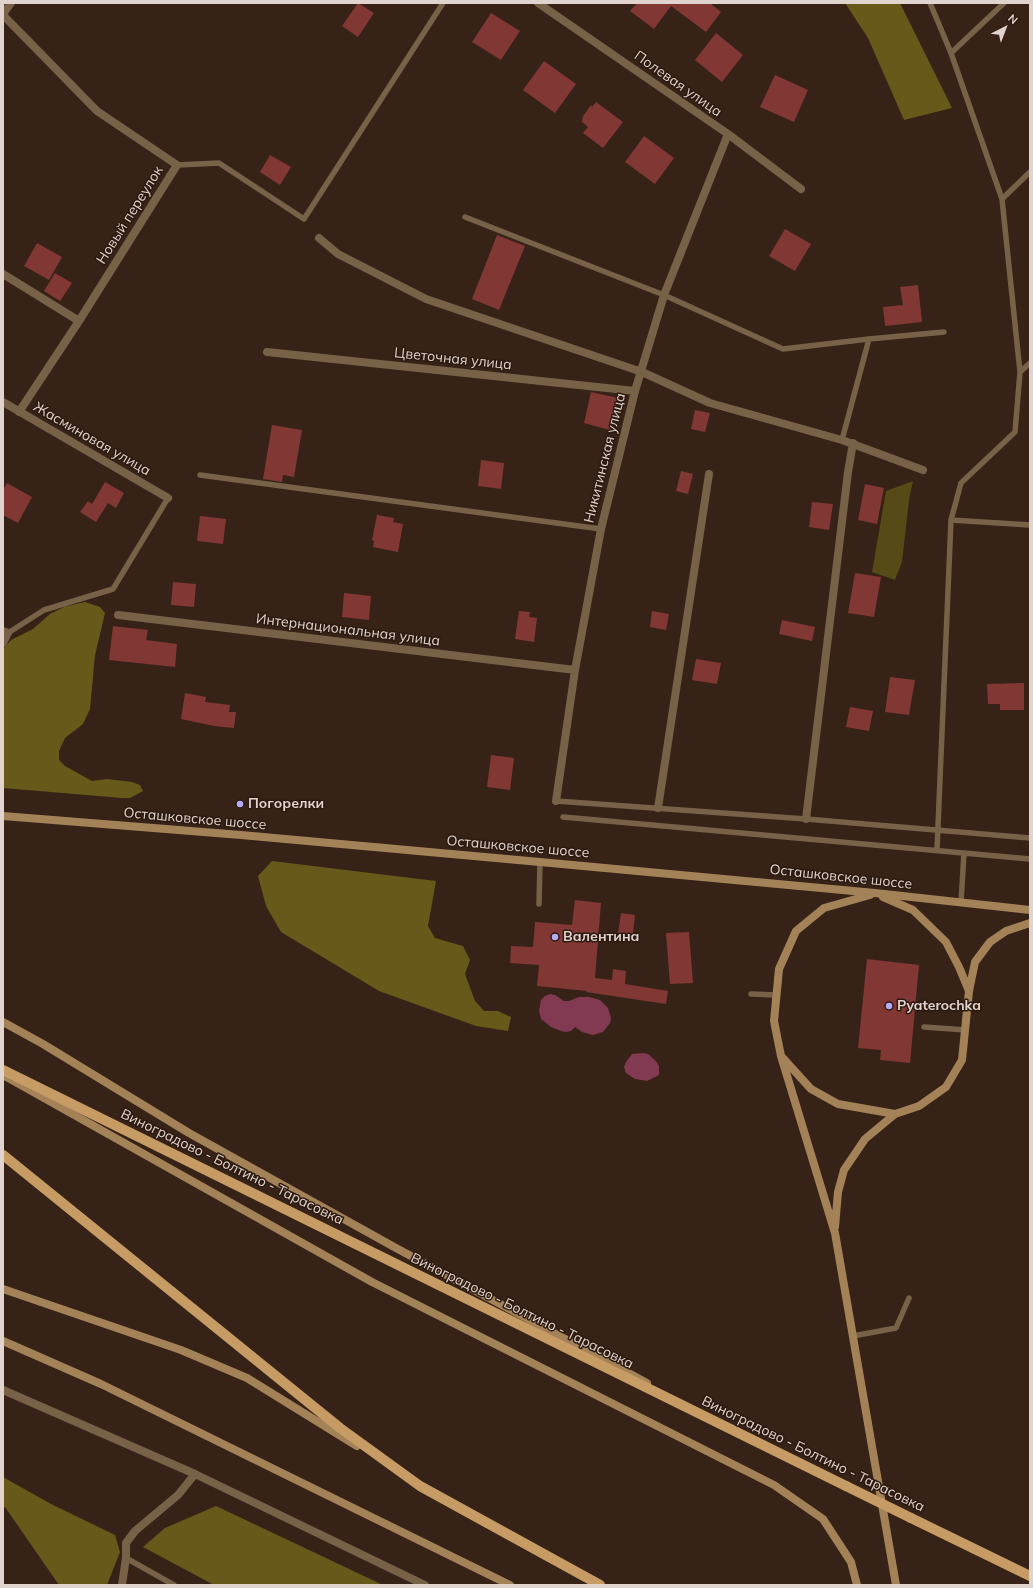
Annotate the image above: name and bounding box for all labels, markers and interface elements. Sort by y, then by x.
north arrow [985,8,1025,48]
text: N [1005,11,1021,27]
street label: Полевая улица [631,48,725,120]
street label: Новый переулок [93,163,167,267]
street label: Цветочная улица [393,344,513,374]
street label: Никитинская улица [581,391,629,525]
street label: Жасминовая улица [31,399,153,479]
street label: Интернациональная улица [255,610,441,650]
place label: Погорелки [248,796,324,812]
marker: Погорелки [235,799,245,809]
street label: Осташковское шоссе [123,804,267,834]
street label: Осташковское шоссе [446,832,590,862]
street label: Осташковское шоссе [769,861,913,893]
place label: Валентина [563,929,639,945]
marker: Валентина [550,932,560,942]
place label: Pyaterochka [897,998,981,1014]
marker: Pyaterochka [884,1001,894,1011]
street label: Виноградово - Болтино - Тарасовка [118,1106,346,1228]
street label: Виноградово - Болтино - Тарасовка [408,1250,636,1372]
street label: Виноградово - Болтино - Тарасовка [699,1393,927,1515]

